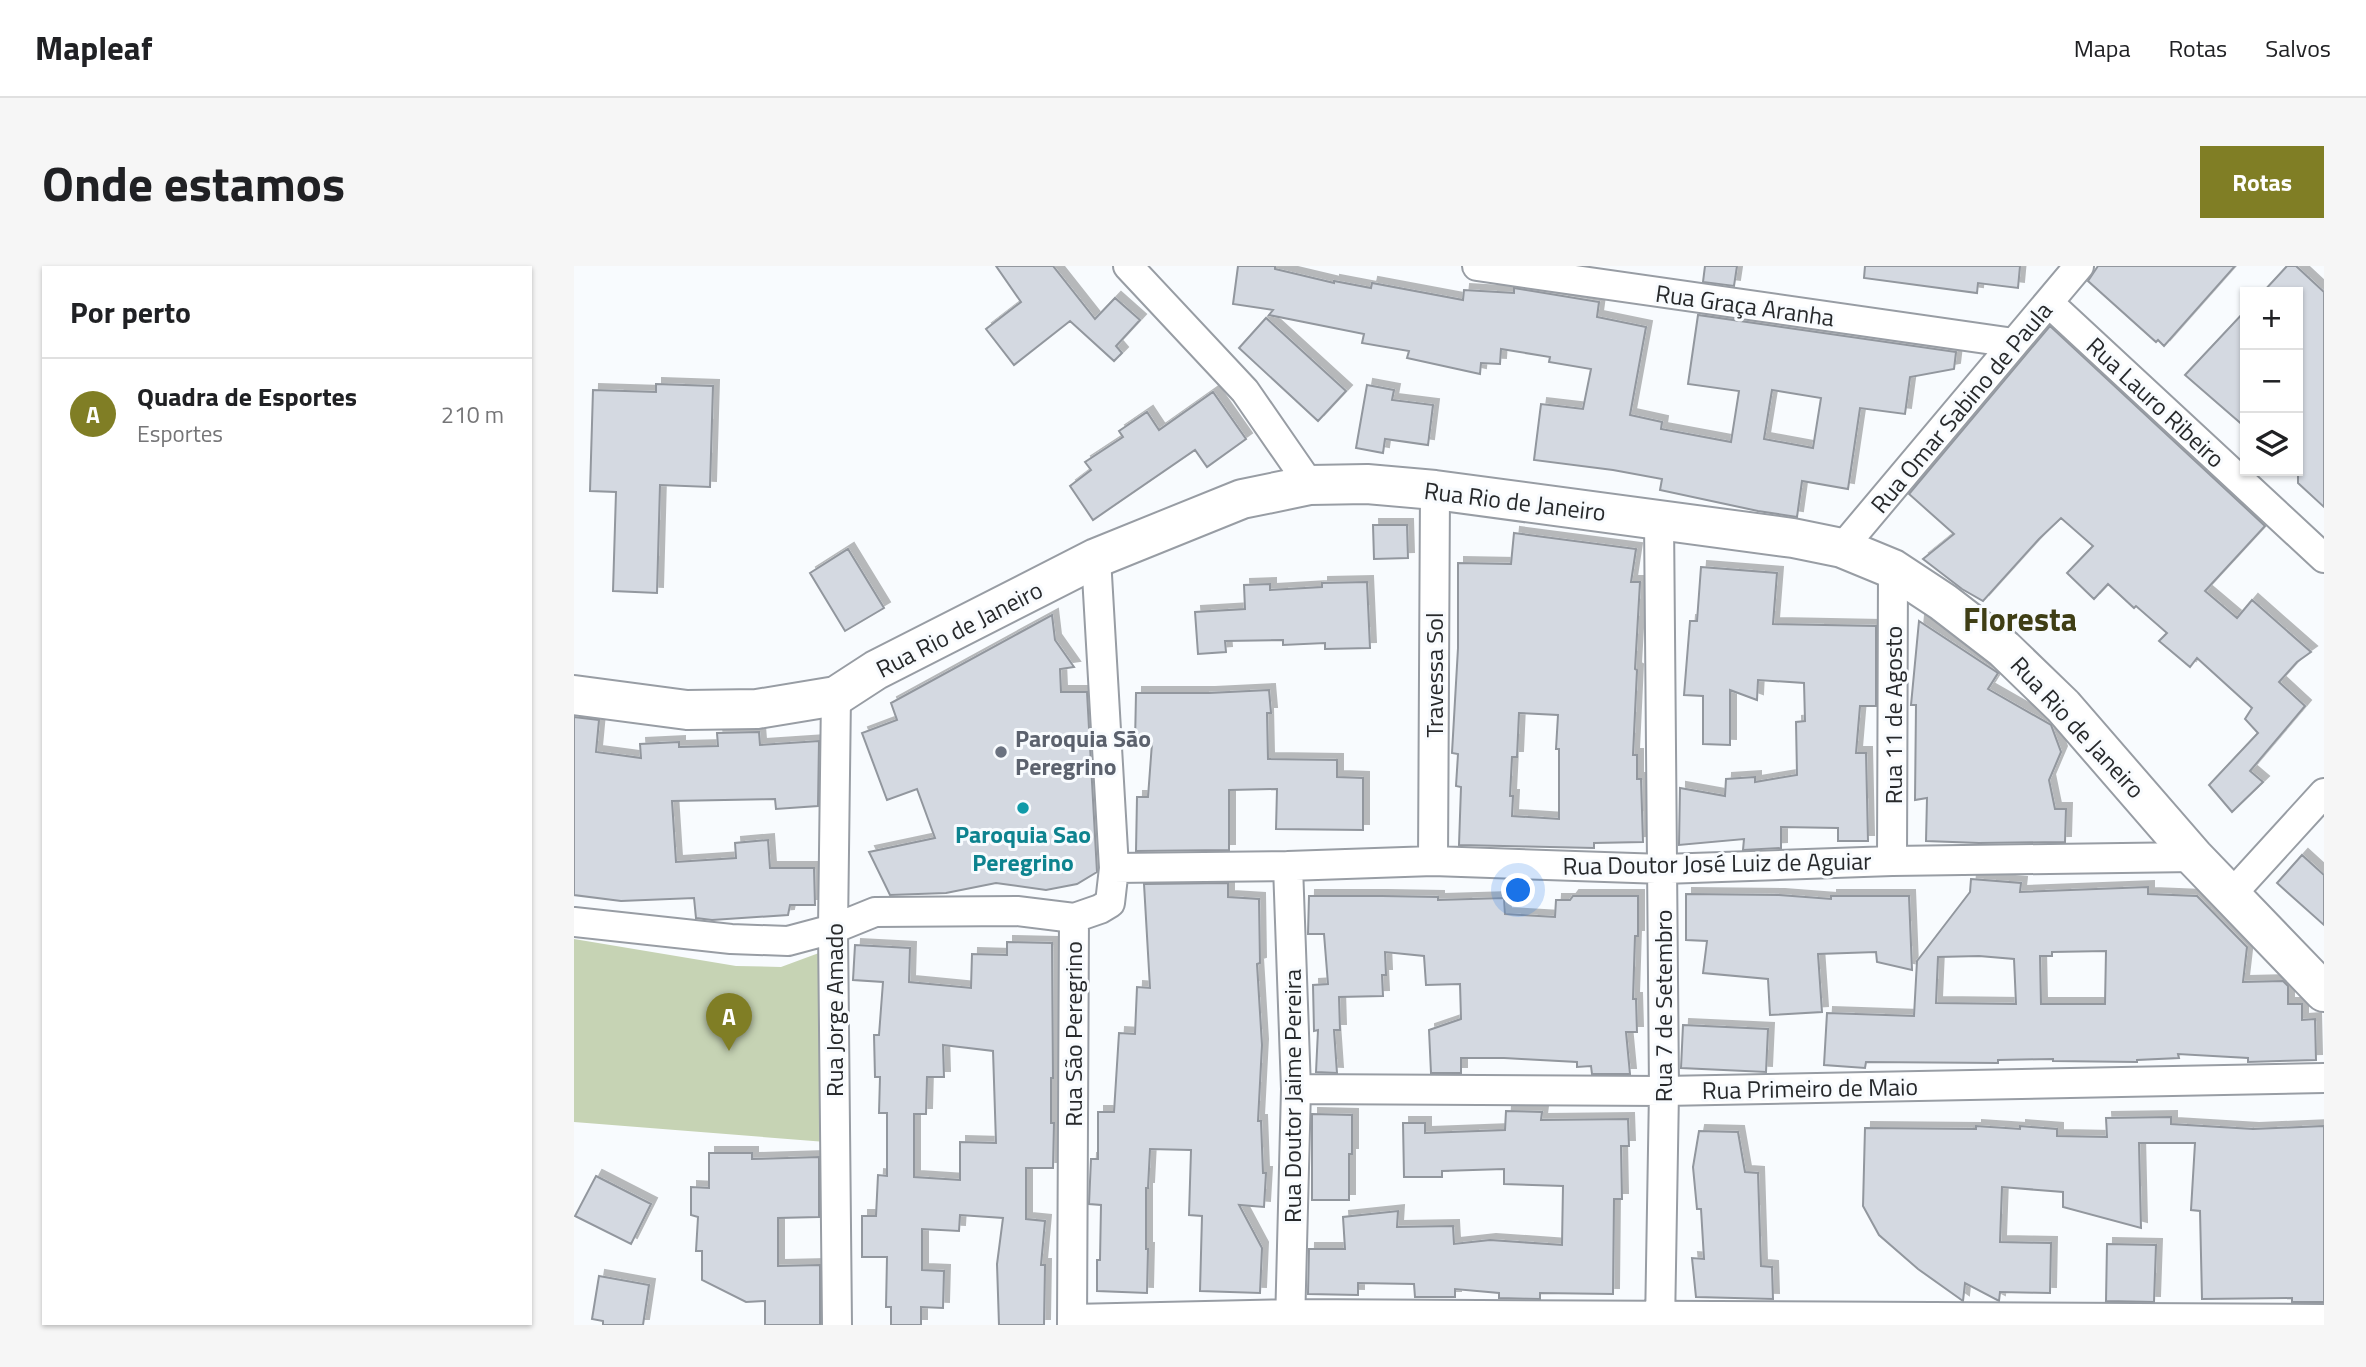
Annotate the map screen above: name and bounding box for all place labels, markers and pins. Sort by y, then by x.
place label: Paroquia São Peregrino [1015,720,1151,784]
marker: Paroquia São Peregrino [993,744,1009,760]
marker: Paroquia Sao Peregrino [1015,800,1031,816]
place label: Paroquia Sao Peregrino [955,816,1091,880]
pin: A [706,993,752,1051]

